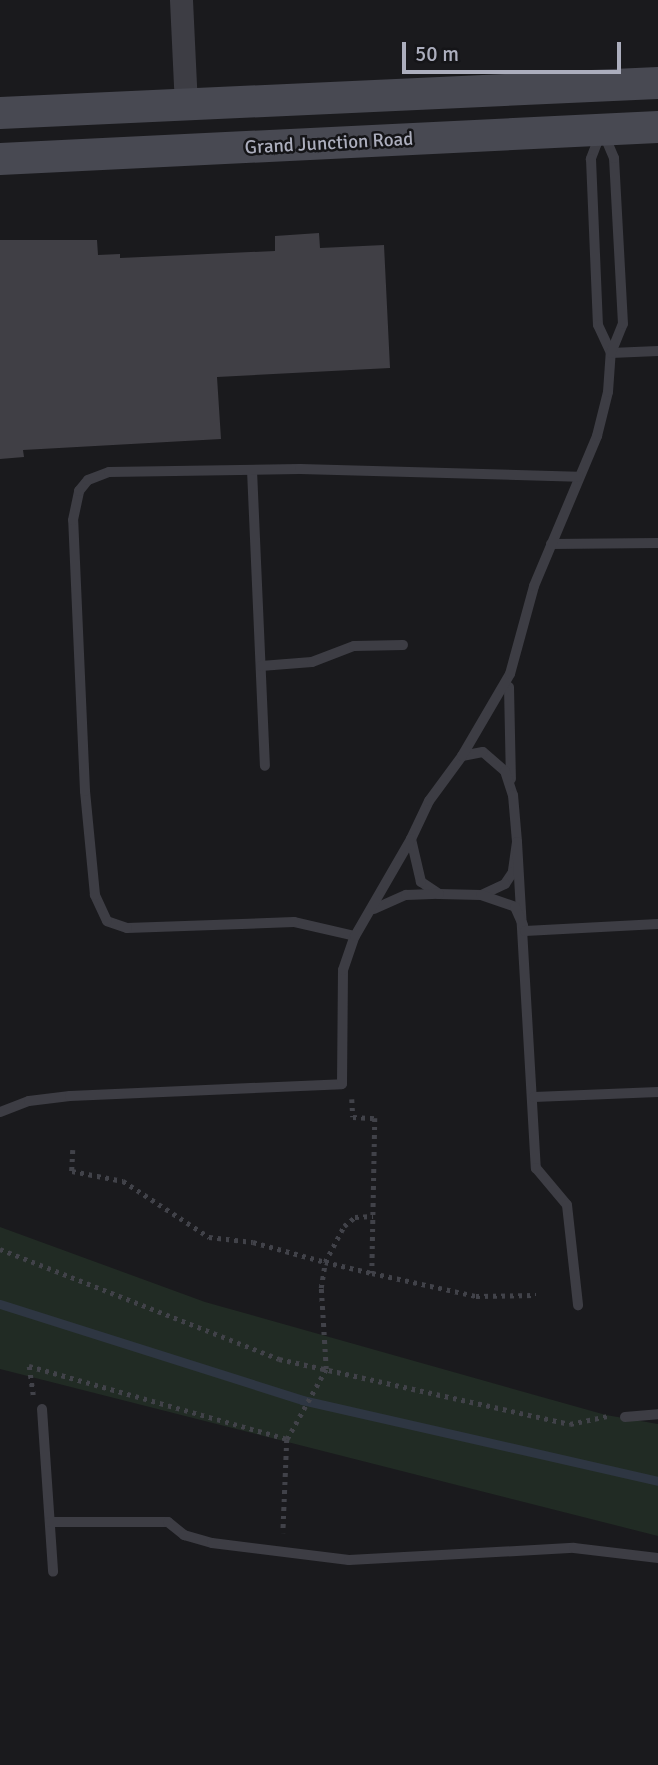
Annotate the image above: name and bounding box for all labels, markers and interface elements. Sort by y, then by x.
scale bar [406,28,625,72]
text: 50 m [415,41,459,67]
street label: Grand Junction Road [244,128,414,160]

